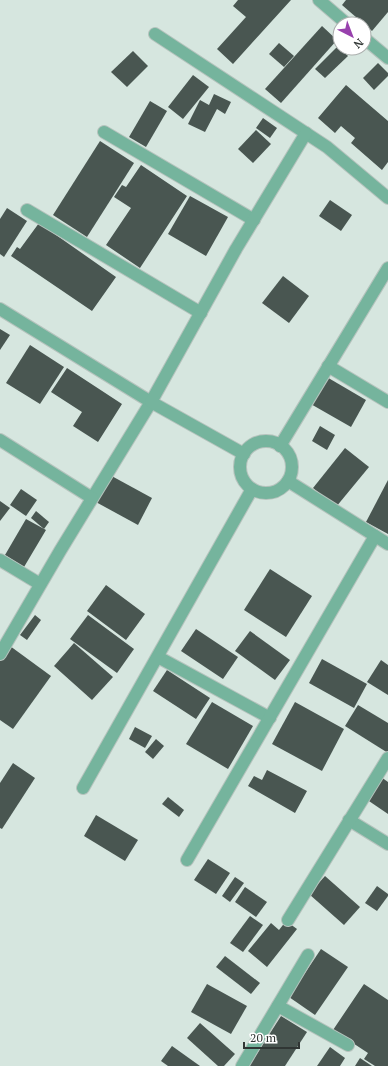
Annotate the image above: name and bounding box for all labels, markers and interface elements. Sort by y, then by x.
north arrow [332,16,372,56]
text: N [350,35,366,52]
scale bar [244,1024,299,1050]
text: 20 m [250,1030,277,1045]

